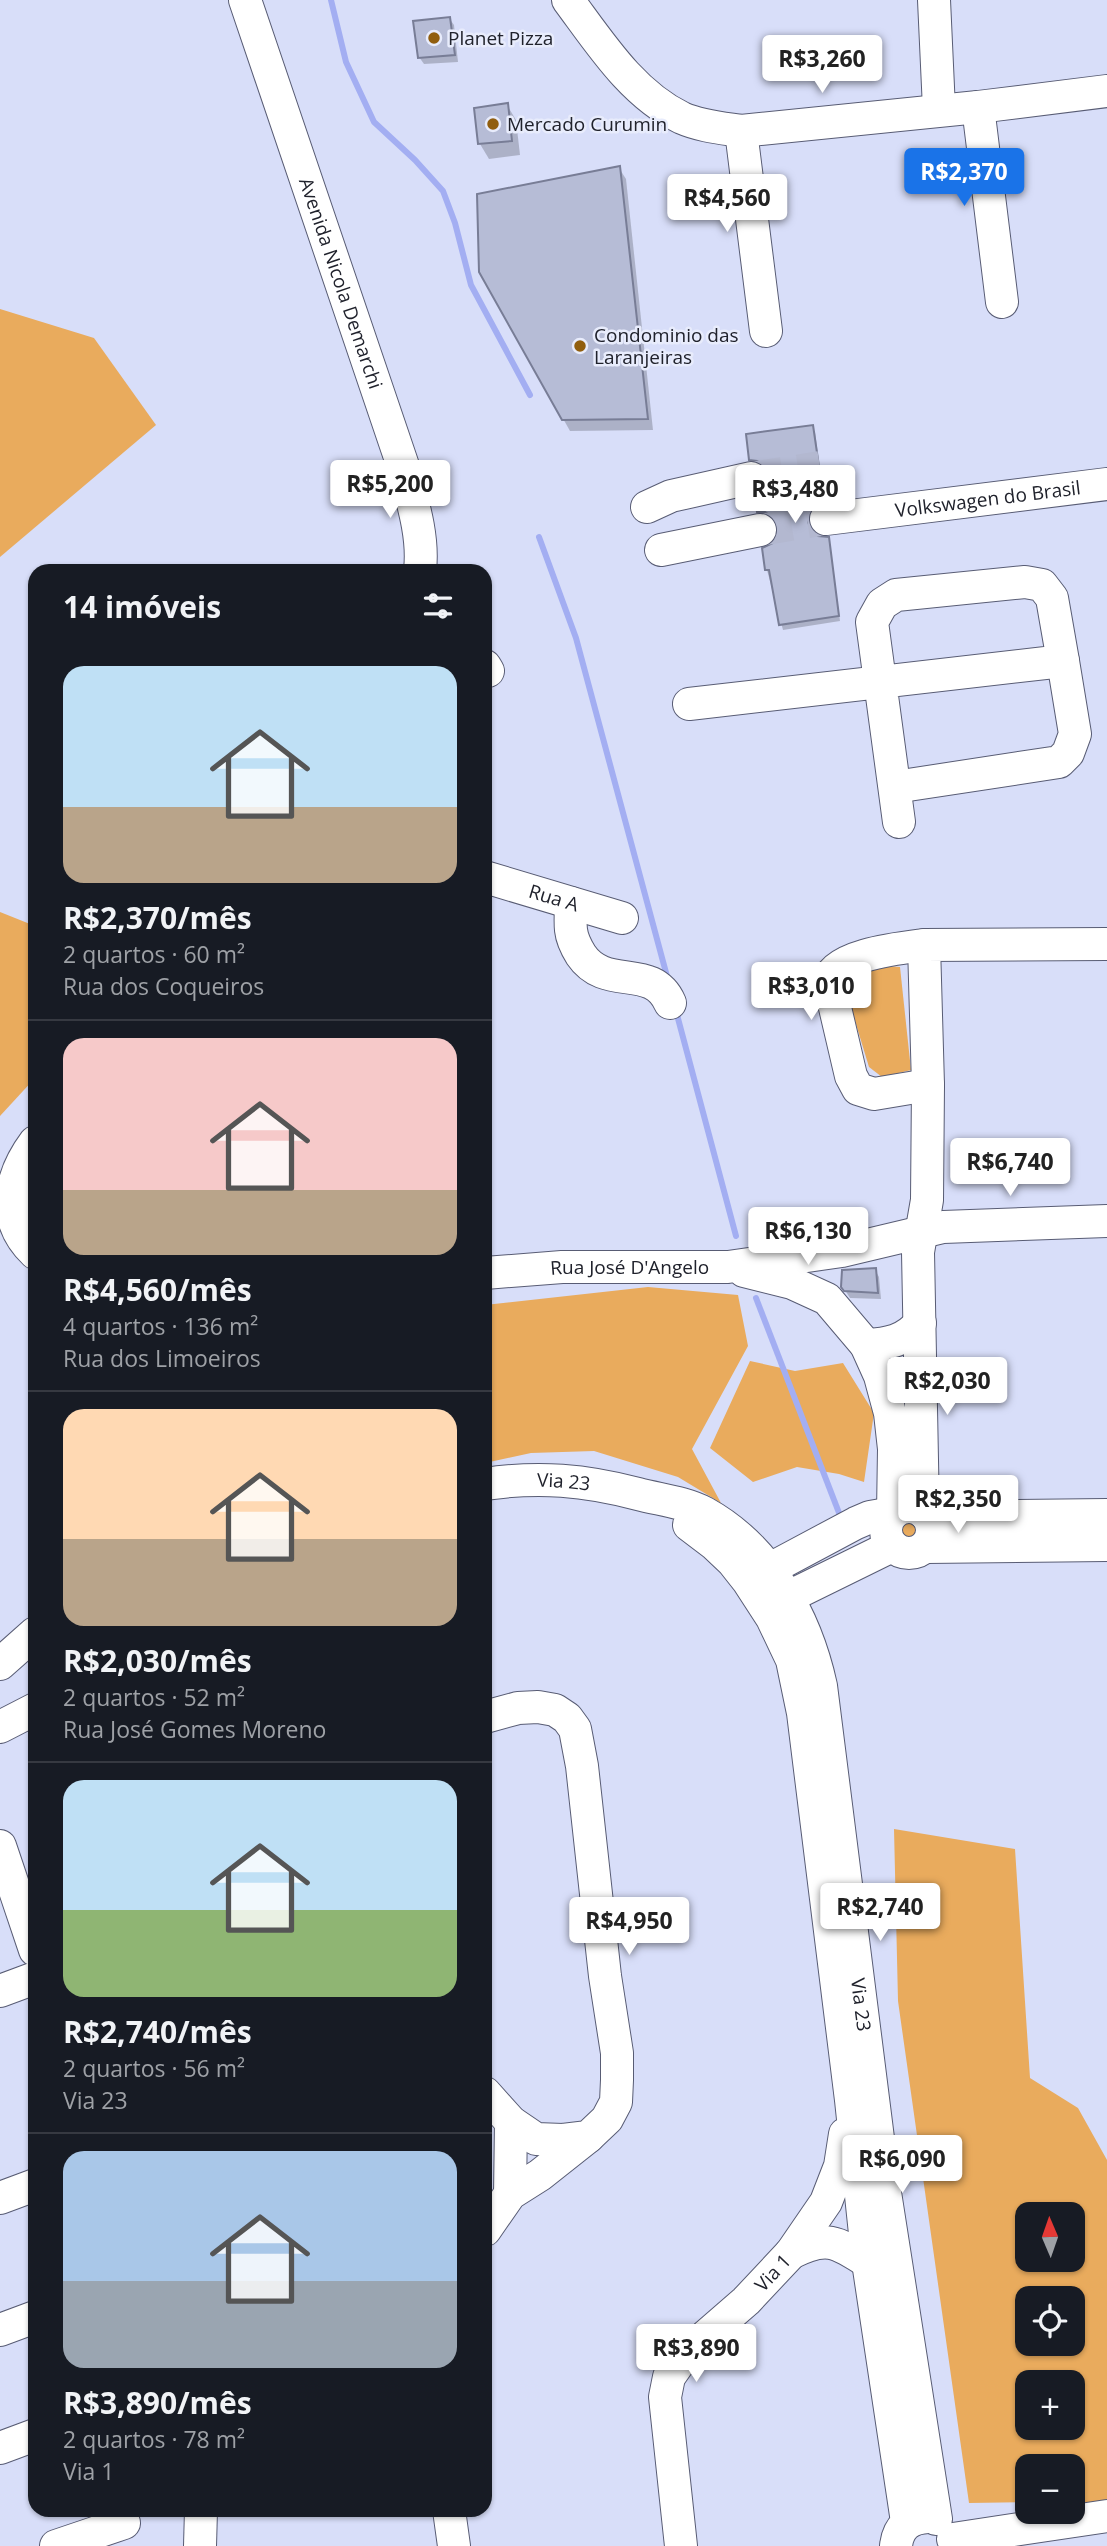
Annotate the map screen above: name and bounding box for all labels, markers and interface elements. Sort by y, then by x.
place label: Planet Pizza [448,25,553,51]
marker: Planet Pizza [426,30,442,46]
pin: R$3,260 [757,36,887,95]
text: R$3,260 [778,42,866,74]
place label: Mercado Curumin [507,111,667,137]
marker: Mercado Curumin [485,116,501,132]
pin: R$2,370 [899,148,1029,208]
text: R$2,370 [920,155,1008,187]
street label: Avenida Nicola Demarchi [293,174,389,392]
pin: R$4,560 [662,174,792,234]
text: R$4,560 [683,181,771,213]
place label: Condominio das Laranjeiras [594,322,739,370]
marker: Condominio das Laranjeiras [572,338,588,354]
pin: R$5,200 [325,461,455,520]
pin: R$3,480 [730,466,860,525]
text: R$5,200 [346,467,434,499]
text: R$3,480 [751,472,839,504]
street label: Volkswagen do Brasil [893,474,1082,523]
text: 14 imóveis [63,586,221,627]
icon: filters [419,587,457,625]
icon: home [197,711,323,837]
street label: Rua A [526,878,582,917]
text: R$2,370/mês [63,897,252,938]
text: 2 quartos · 60 m² [63,938,245,970]
pin: R$3,010 [746,962,876,1022]
text: R$3,010 [767,969,855,1001]
text: Rua dos Coqueiros [63,970,264,1002]
icon: home [197,1083,323,1209]
pin: R$6,740 [945,1138,1075,1198]
text: R$6,740 [966,1145,1054,1177]
pin: R$6,130 [743,1208,873,1267]
text: R$6,130 [764,1214,852,1246]
street label: Rua José D'Angelo [549,1254,709,1281]
text: R$4,560/mês [63,1269,252,1310]
text: 4 quartos · 136 m² [63,1310,258,1342]
text: Rua dos Limoeiros [63,1342,261,1374]
pin: R$2,030 [882,1358,1012,1417]
text: R$2,030 [903,1364,991,1396]
icon: home [197,1454,323,1580]
street label: Via 23 [537,1467,592,1497]
pin: R$2,350 [893,1476,1023,1535]
text: R$2,350 [914,1482,1002,1514]
text: R$2,030/mês [63,1640,252,1681]
text: 2 quartos · 52 m² [63,1681,245,1713]
text: Rua José Gomes Moreno [63,1713,326,1745]
icon: home [197,1825,323,1951]
pin: R$2,740 [815,1884,945,1943]
text: R$2,740 [836,1890,924,1922]
pin: R$4,950 [564,1898,694,1957]
text: R$4,950 [585,1904,673,1936]
street label: Via 23 [845,1977,877,2033]
text: R$2,740/mês [63,2011,252,2052]
text: 2 quartos · 56 m² [63,2052,245,2084]
text: Via 23 [63,2084,128,2116]
pin: R$6,090 [837,2136,967,2195]
text: R$6,090 [858,2142,946,2174]
icon: home [197,2196,323,2322]
north arrow [1015,2202,1085,2272]
map controls [1015,2202,1085,2524]
street label: Via 1 [749,2248,797,2297]
button: locate [1015,2286,1085,2356]
pin: R$3,890 [631,2324,761,2384]
text: R$3,890 [652,2331,740,2363]
button: + [1015,2370,1085,2440]
text: R$3,890/mês [63,2382,252,2423]
text: 2 quartos · 78 m² [63,2423,245,2455]
button: − [1015,2454,1085,2524]
text: Via 1 [63,2455,114,2487]

